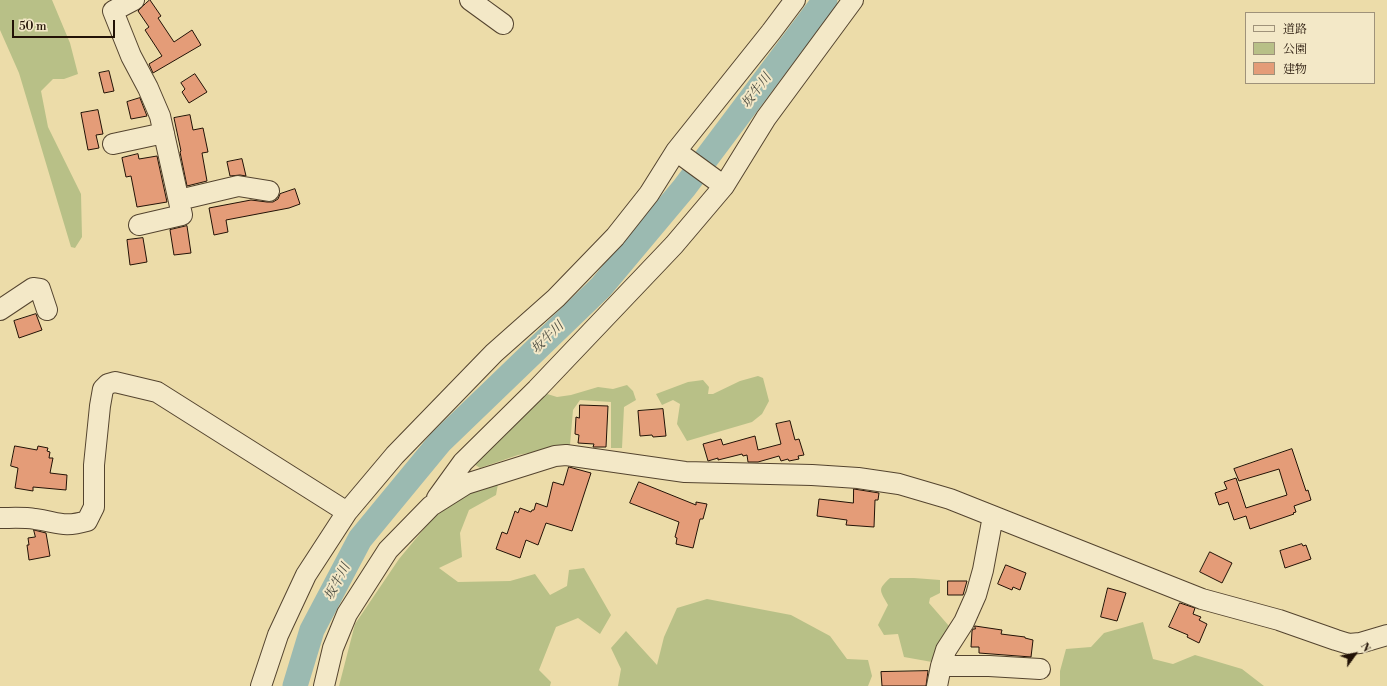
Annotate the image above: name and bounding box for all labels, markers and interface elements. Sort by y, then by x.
scale bar [14,12,117,38]
legend [1245,12,1375,84]
text: 50 m [19,19,47,34]
text: 道路 [1283,22,1307,37]
text: 公園 [1283,42,1307,57]
text: 建物 [1283,62,1307,77]
water label: 坂牛川 [739,71,775,111]
water label: 坂牛川 [529,319,567,357]
water label: 坂牛川 [322,561,354,603]
north arrow [1335,634,1375,674]
text: N [1357,640,1373,655]

